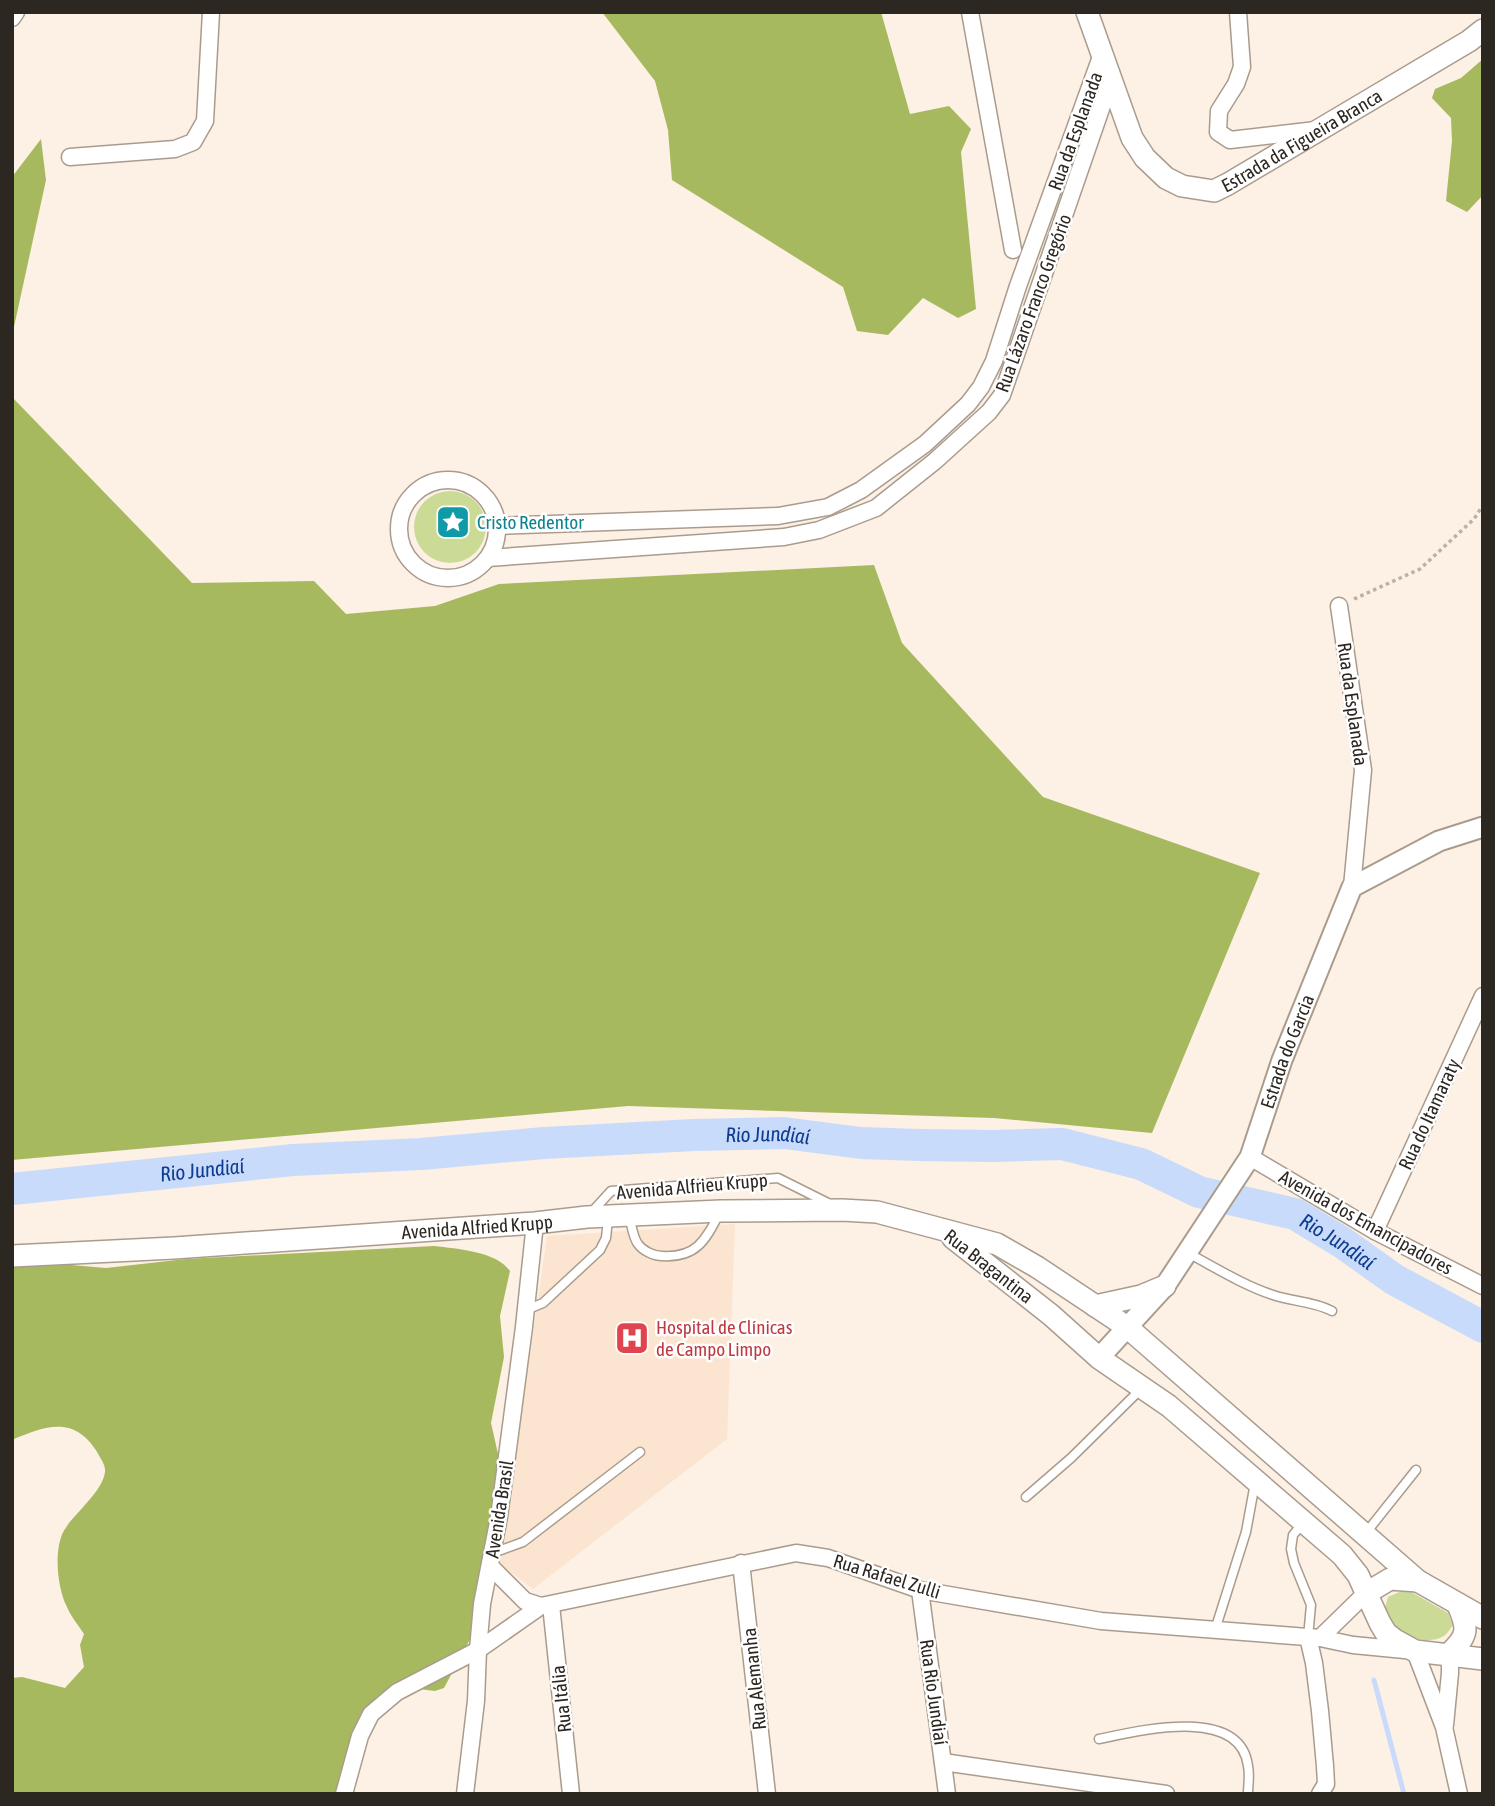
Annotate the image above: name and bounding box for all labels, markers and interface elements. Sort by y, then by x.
street label: Rua da Esplanada [1043,69,1107,193]
street label: Estrada da Figueira Branca [1218,84,1386,196]
street label: Rua Lázaro Franco Gregório [990,211,1076,395]
place icon: Cristo Redentor [434,503,472,541]
place label: Cristo Redentor [477,511,584,533]
street label: Rua da Esplanada [1333,641,1373,767]
street label: Estrada do Garcia [1256,991,1318,1111]
street label: Rua do Itamaraty [1394,1055,1464,1173]
water label: Rio Jundiaí [725,1121,812,1148]
water label: Rio Jundiaí [159,1153,246,1186]
street label: Avenida dos Emancipadores [1275,1165,1457,1279]
street label: Avenida Alfrieu Krupp [615,1168,769,1204]
water label: Rio Jundiaí [1296,1208,1381,1275]
street label: Avenida Alfried Krupp [401,1210,554,1243]
street label: Rua Bragantina [940,1224,1038,1308]
place label: Hospital de Clínicas de Campo Limpo [656,1316,793,1360]
hospital icon: Hospital de Clínicas de Campo Limpo [613,1319,651,1357]
street label: Avenida Brasil [480,1458,518,1560]
street label: Rua Rafael Zulli [831,1549,943,1603]
street label: Rua Alemanha [738,1627,770,1731]
street label: Rua Rio Jundiaí [916,1638,952,1746]
street label: Rua Itália [547,1664,575,1734]

